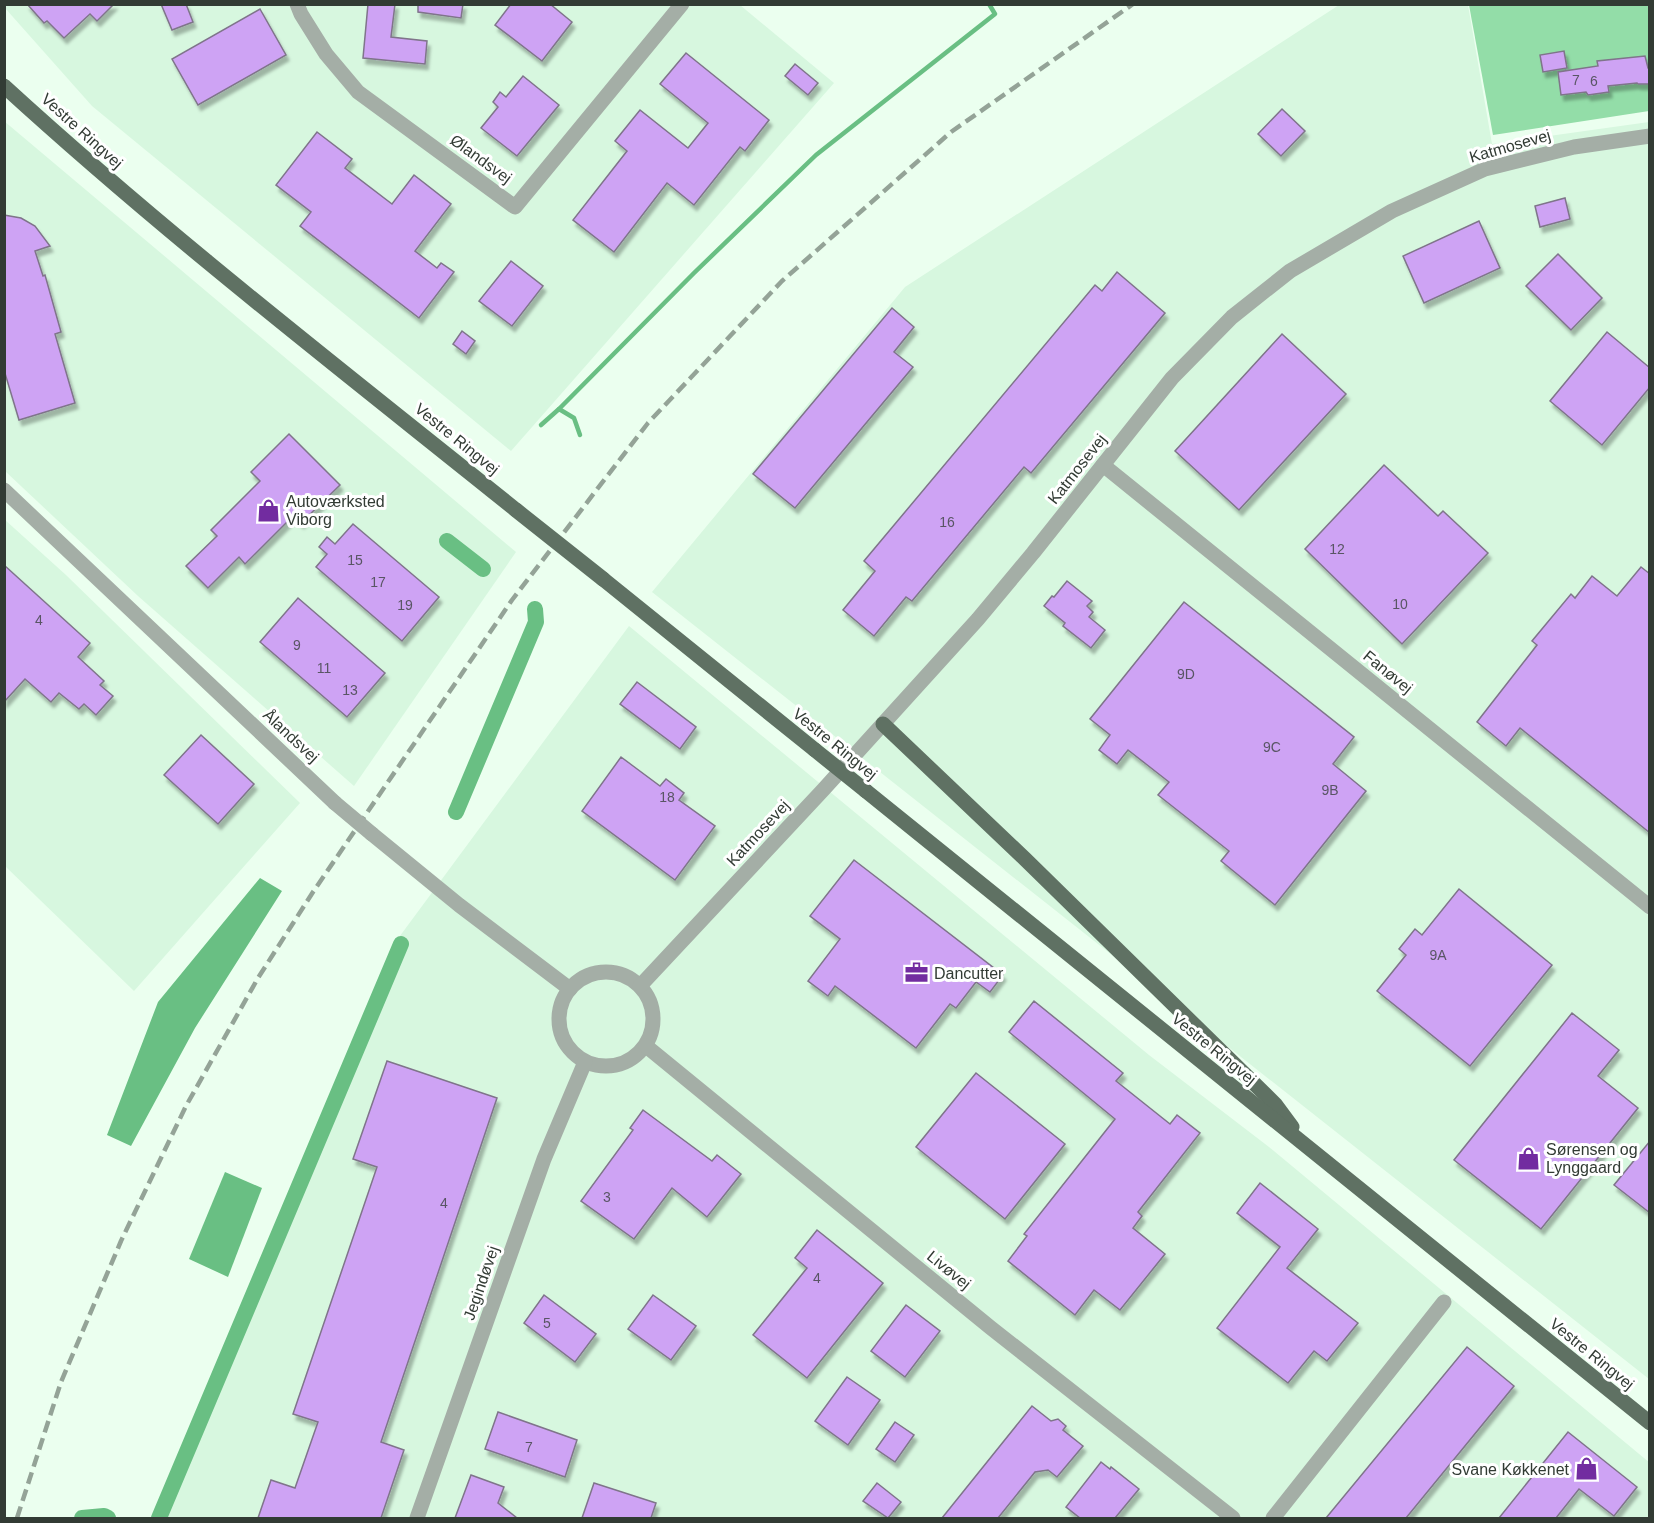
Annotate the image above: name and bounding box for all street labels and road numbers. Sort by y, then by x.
street label: Vestre Ringvej [38,90,126,172]
street label: Katmosevej [1467,126,1553,166]
street label: Ølandsvej [447,131,515,187]
street label: Vestre Ringvej [412,400,502,478]
street label: Katmosevej [1045,431,1109,507]
street label: Fanøvej [1360,647,1416,697]
street label: Ålandsvej [260,705,323,766]
street label: Vestre Ringvej [790,705,880,783]
street label: Katmosevej [723,797,793,869]
street label: Vestre Ringvej [1169,1010,1259,1088]
street label: Jegindøvej [460,1244,502,1322]
street label: Livøvej [924,1247,974,1293]
street label: Vestre Ringvej [1547,1315,1637,1393]

